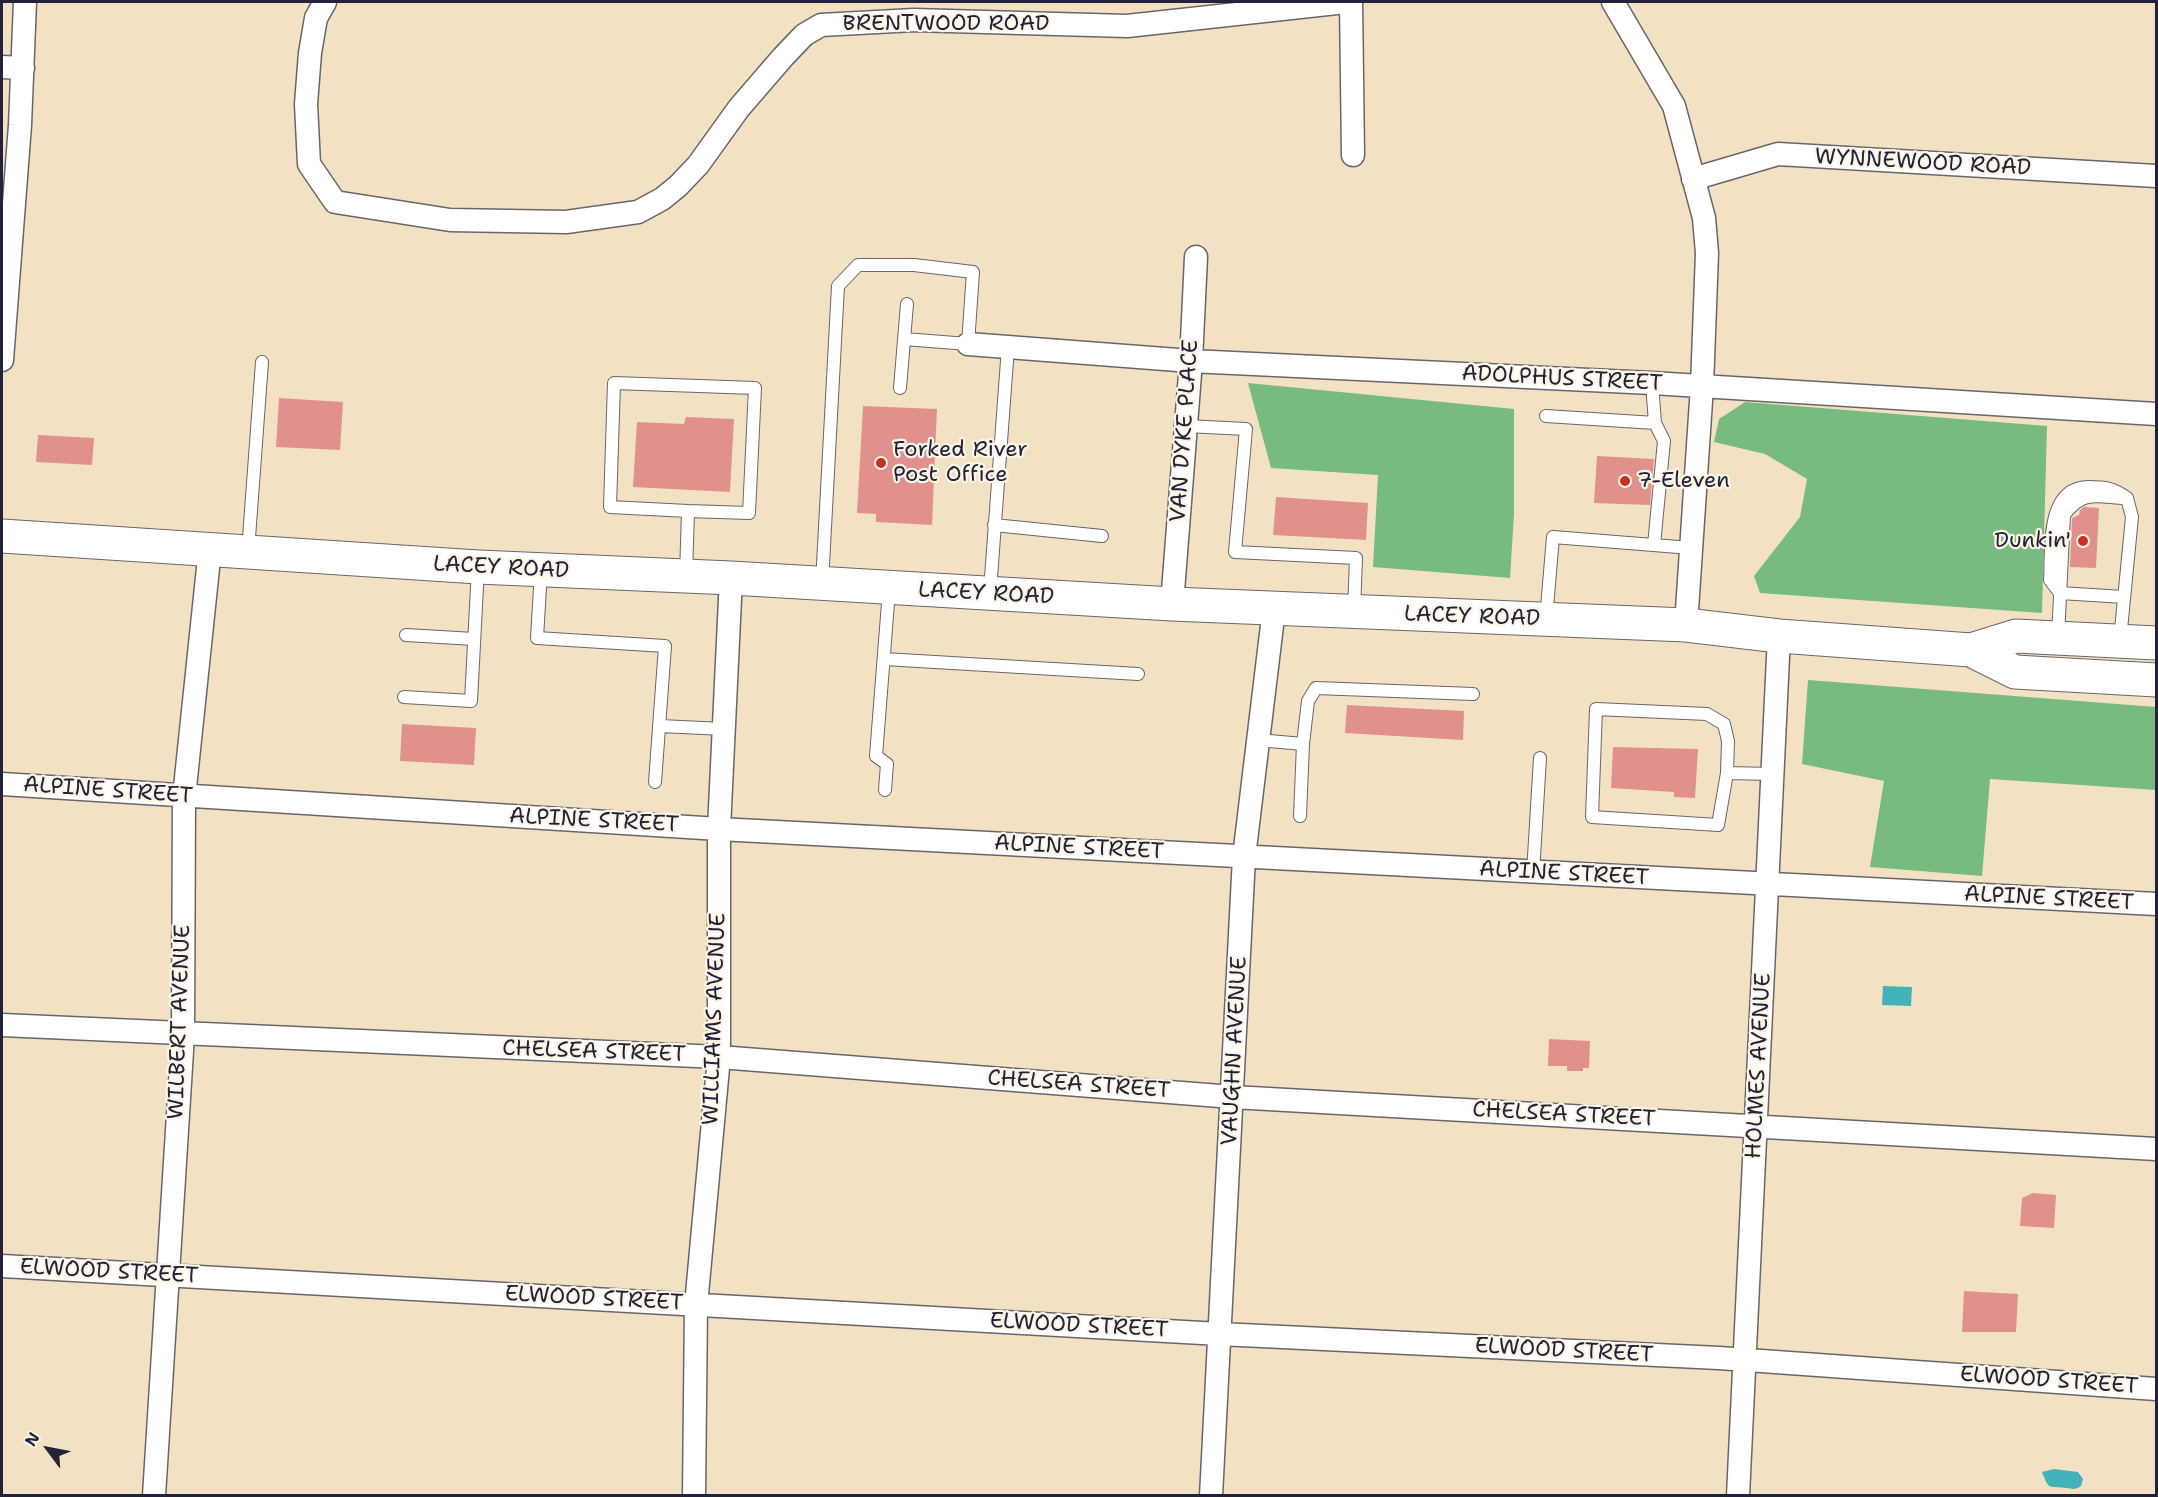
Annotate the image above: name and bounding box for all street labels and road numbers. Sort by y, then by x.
street label: BRENTWOOD ROAD [842,11,1050,37]
street label: WYNNEWOOD ROAD [1814,144,2032,182]
street label: VAN DYKE PLACE [1165,339,1205,523]
street label: ADOLPHUS STREET [1461,361,1663,397]
street label: LACEY ROAD [432,551,570,585]
street label: LACEY ROAD [917,577,1055,611]
street label: LACEY ROAD [1403,601,1541,633]
street label: ALPINE STREET [22,772,194,810]
street label: ALPINE STREET [508,803,680,839]
street label: ALPINE STREET [993,830,1165,866]
street label: ALPINE STREET [1478,856,1650,892]
street label: ALPINE STREET [1963,881,2135,917]
street label: WILLIAMS AVENUE [698,912,732,1126]
street label: WILBERT AVENUE [163,924,197,1120]
street label: VAUGHN AVENUE [1217,956,1253,1146]
street label: HOLMES AVENUE [1741,972,1777,1160]
street label: CHELSEA STREET [502,1036,686,1068]
street label: CHELSEA STREET [987,1065,1171,1105]
street label: CHELSEA STREET [1472,1097,1656,1133]
street label: ELWOOD STREET [19,1254,199,1290]
street label: ELWOOD STREET [504,1281,684,1317]
street label: ELWOOD STREET [989,1308,1169,1344]
street label: ELWOOD STREET [1474,1333,1654,1369]
street label: ELWOOD STREET [1959,1362,2139,1400]

